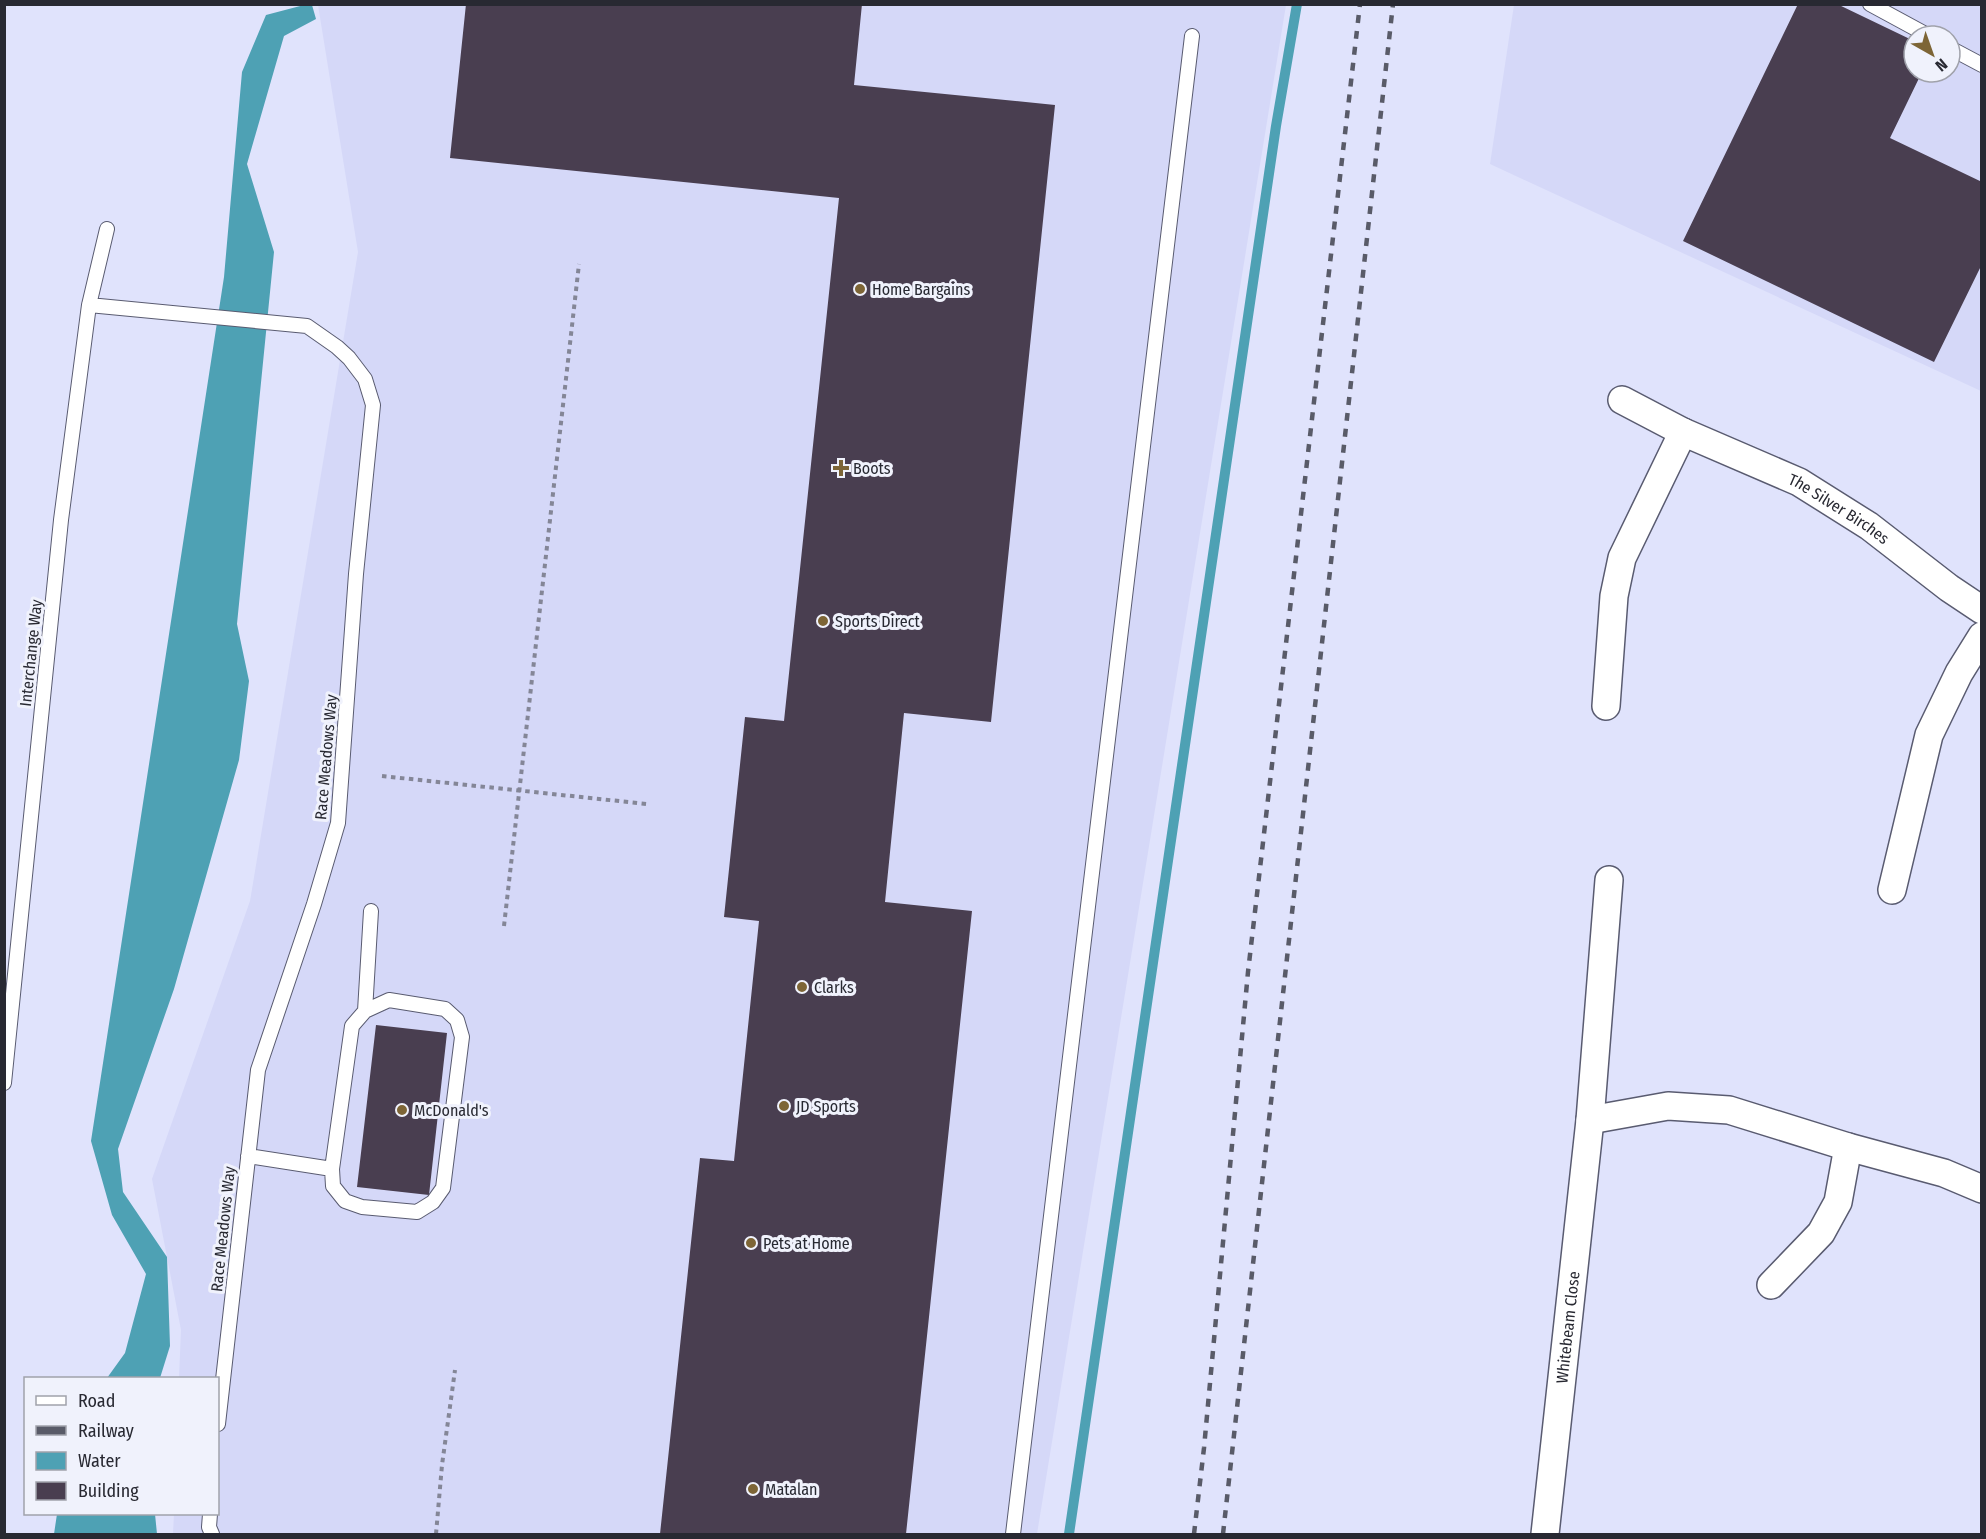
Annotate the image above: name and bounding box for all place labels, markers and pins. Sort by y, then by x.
place label: Home Bargains [872,280,971,299]
marker: Home Bargains [853,282,867,296]
place label: Boots [853,459,891,478]
marker: Boots [834,461,848,475]
place label: Sports Direct [835,612,920,631]
marker: Sports Direct [816,614,830,628]
place label: Clarks [814,978,854,997]
marker: Clarks [795,980,809,994]
place label: JD Sports [796,1097,856,1116]
marker: JD Sports [777,1099,791,1113]
place label: McDonald's [414,1101,489,1120]
marker: McDonald's [395,1103,409,1117]
place label: Pets at Home [763,1234,850,1253]
marker: Pets at Home [744,1236,758,1250]
place label: Matalan [765,1480,817,1499]
marker: Matalan [746,1482,760,1496]

